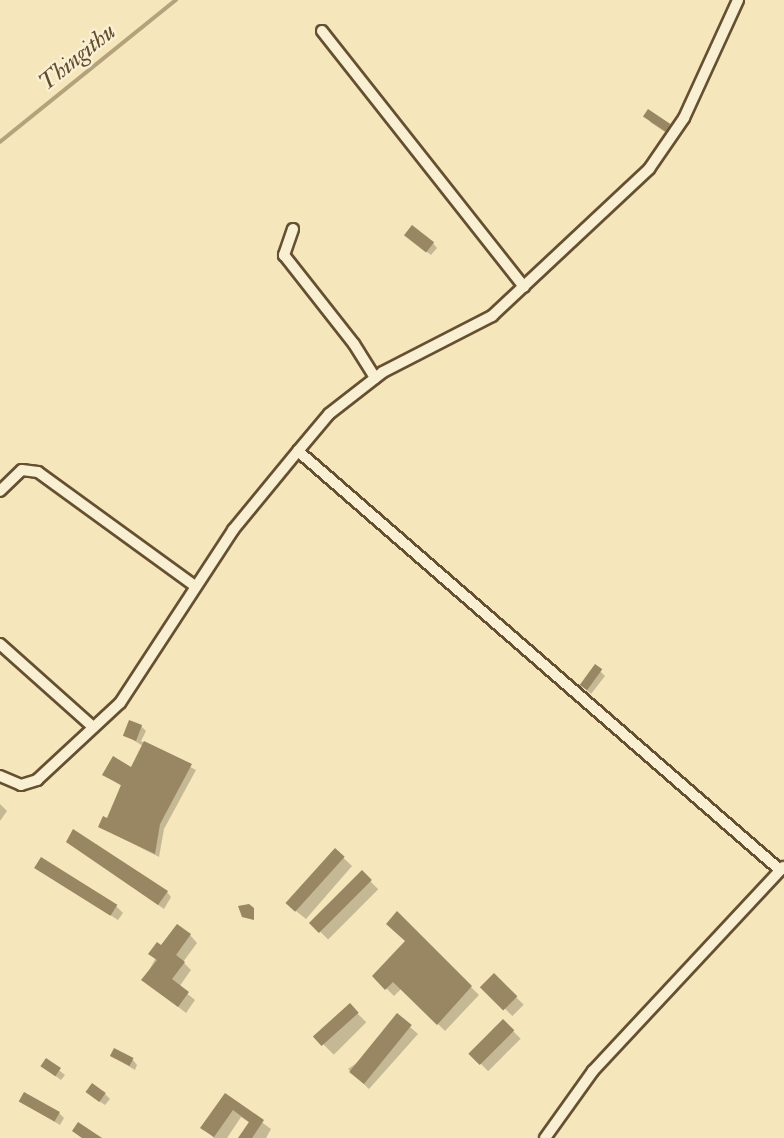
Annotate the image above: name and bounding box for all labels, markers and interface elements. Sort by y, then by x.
water label: Thingithu [33,17,121,97]

